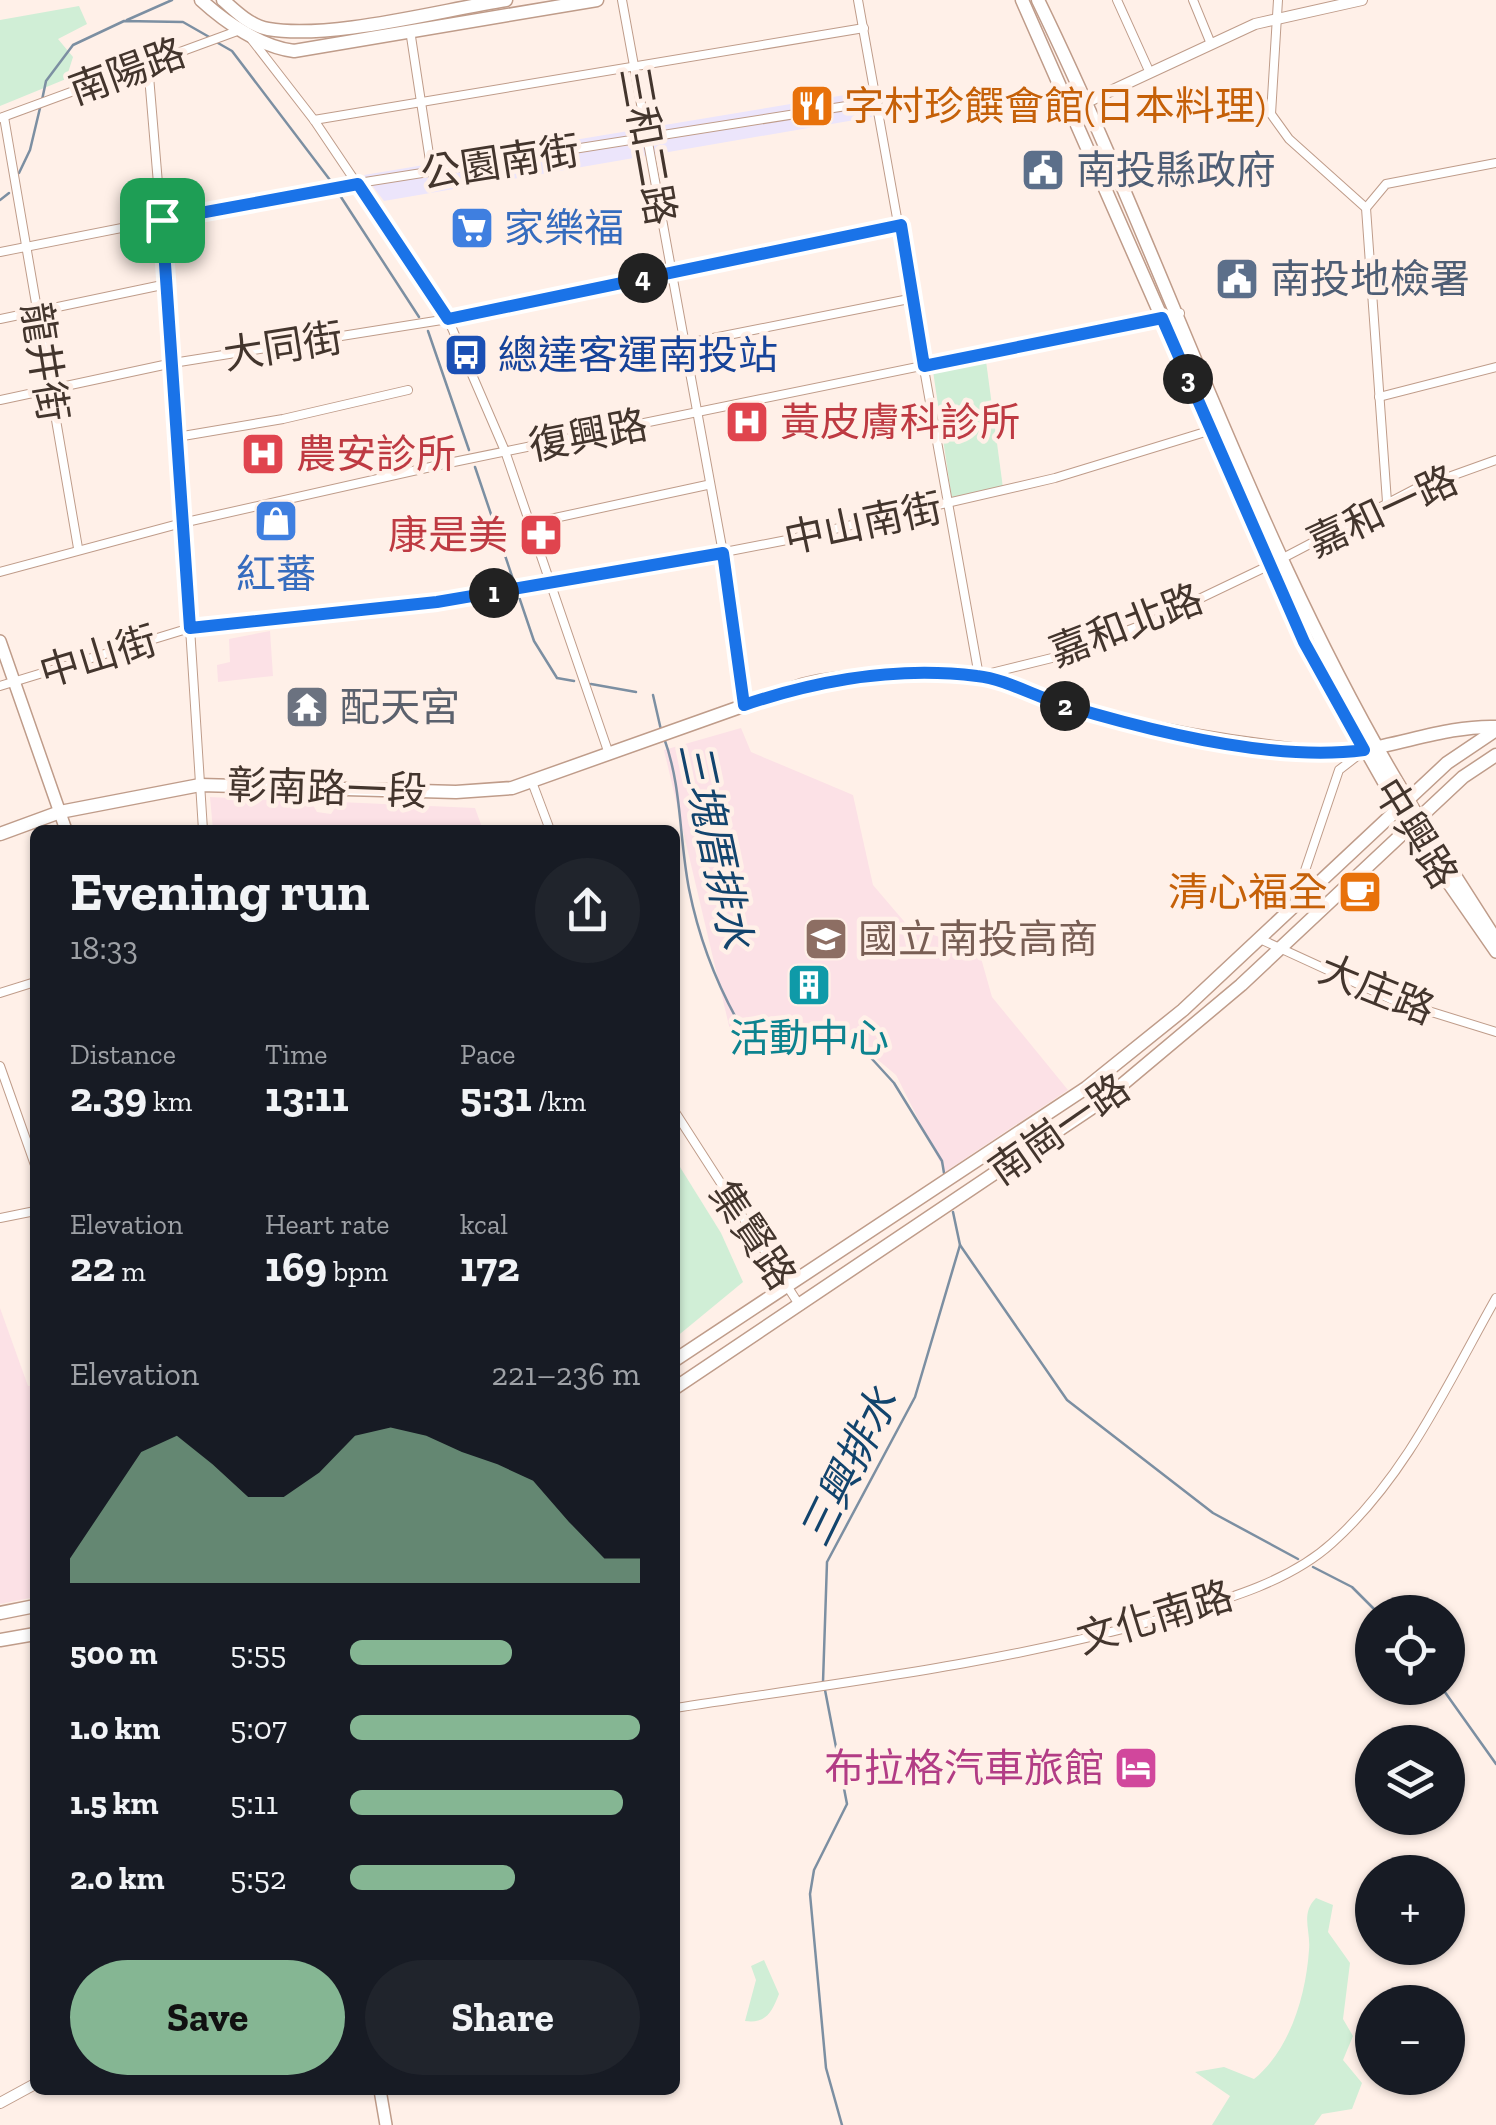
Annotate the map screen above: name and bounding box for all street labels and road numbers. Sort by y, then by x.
street label: 南陽路 [62,28,192,114]
street label: 三和二路 [610,63,686,229]
street label: 公園南街 [417,126,583,198]
street label: 龍井街 [12,299,78,425]
street label: 大同街 [220,313,346,379]
street label: 復興路 [525,400,651,470]
street label: 嘉和一路 [1299,455,1465,567]
street label: 中山南街 [780,483,946,563]
street label: 嘉和北路 [1043,574,1209,676]
street label: 中山街 [34,616,162,696]
street label: 彰南路一段 [226,761,428,815]
street label: 中興路 [1364,769,1468,897]
street label: 大庄路 [1312,944,1442,1034]
street label: 南崗一路 [980,1063,1138,1195]
street label: 集賢路 [700,1172,806,1298]
street label: 文化南路 [1071,1571,1239,1663]

